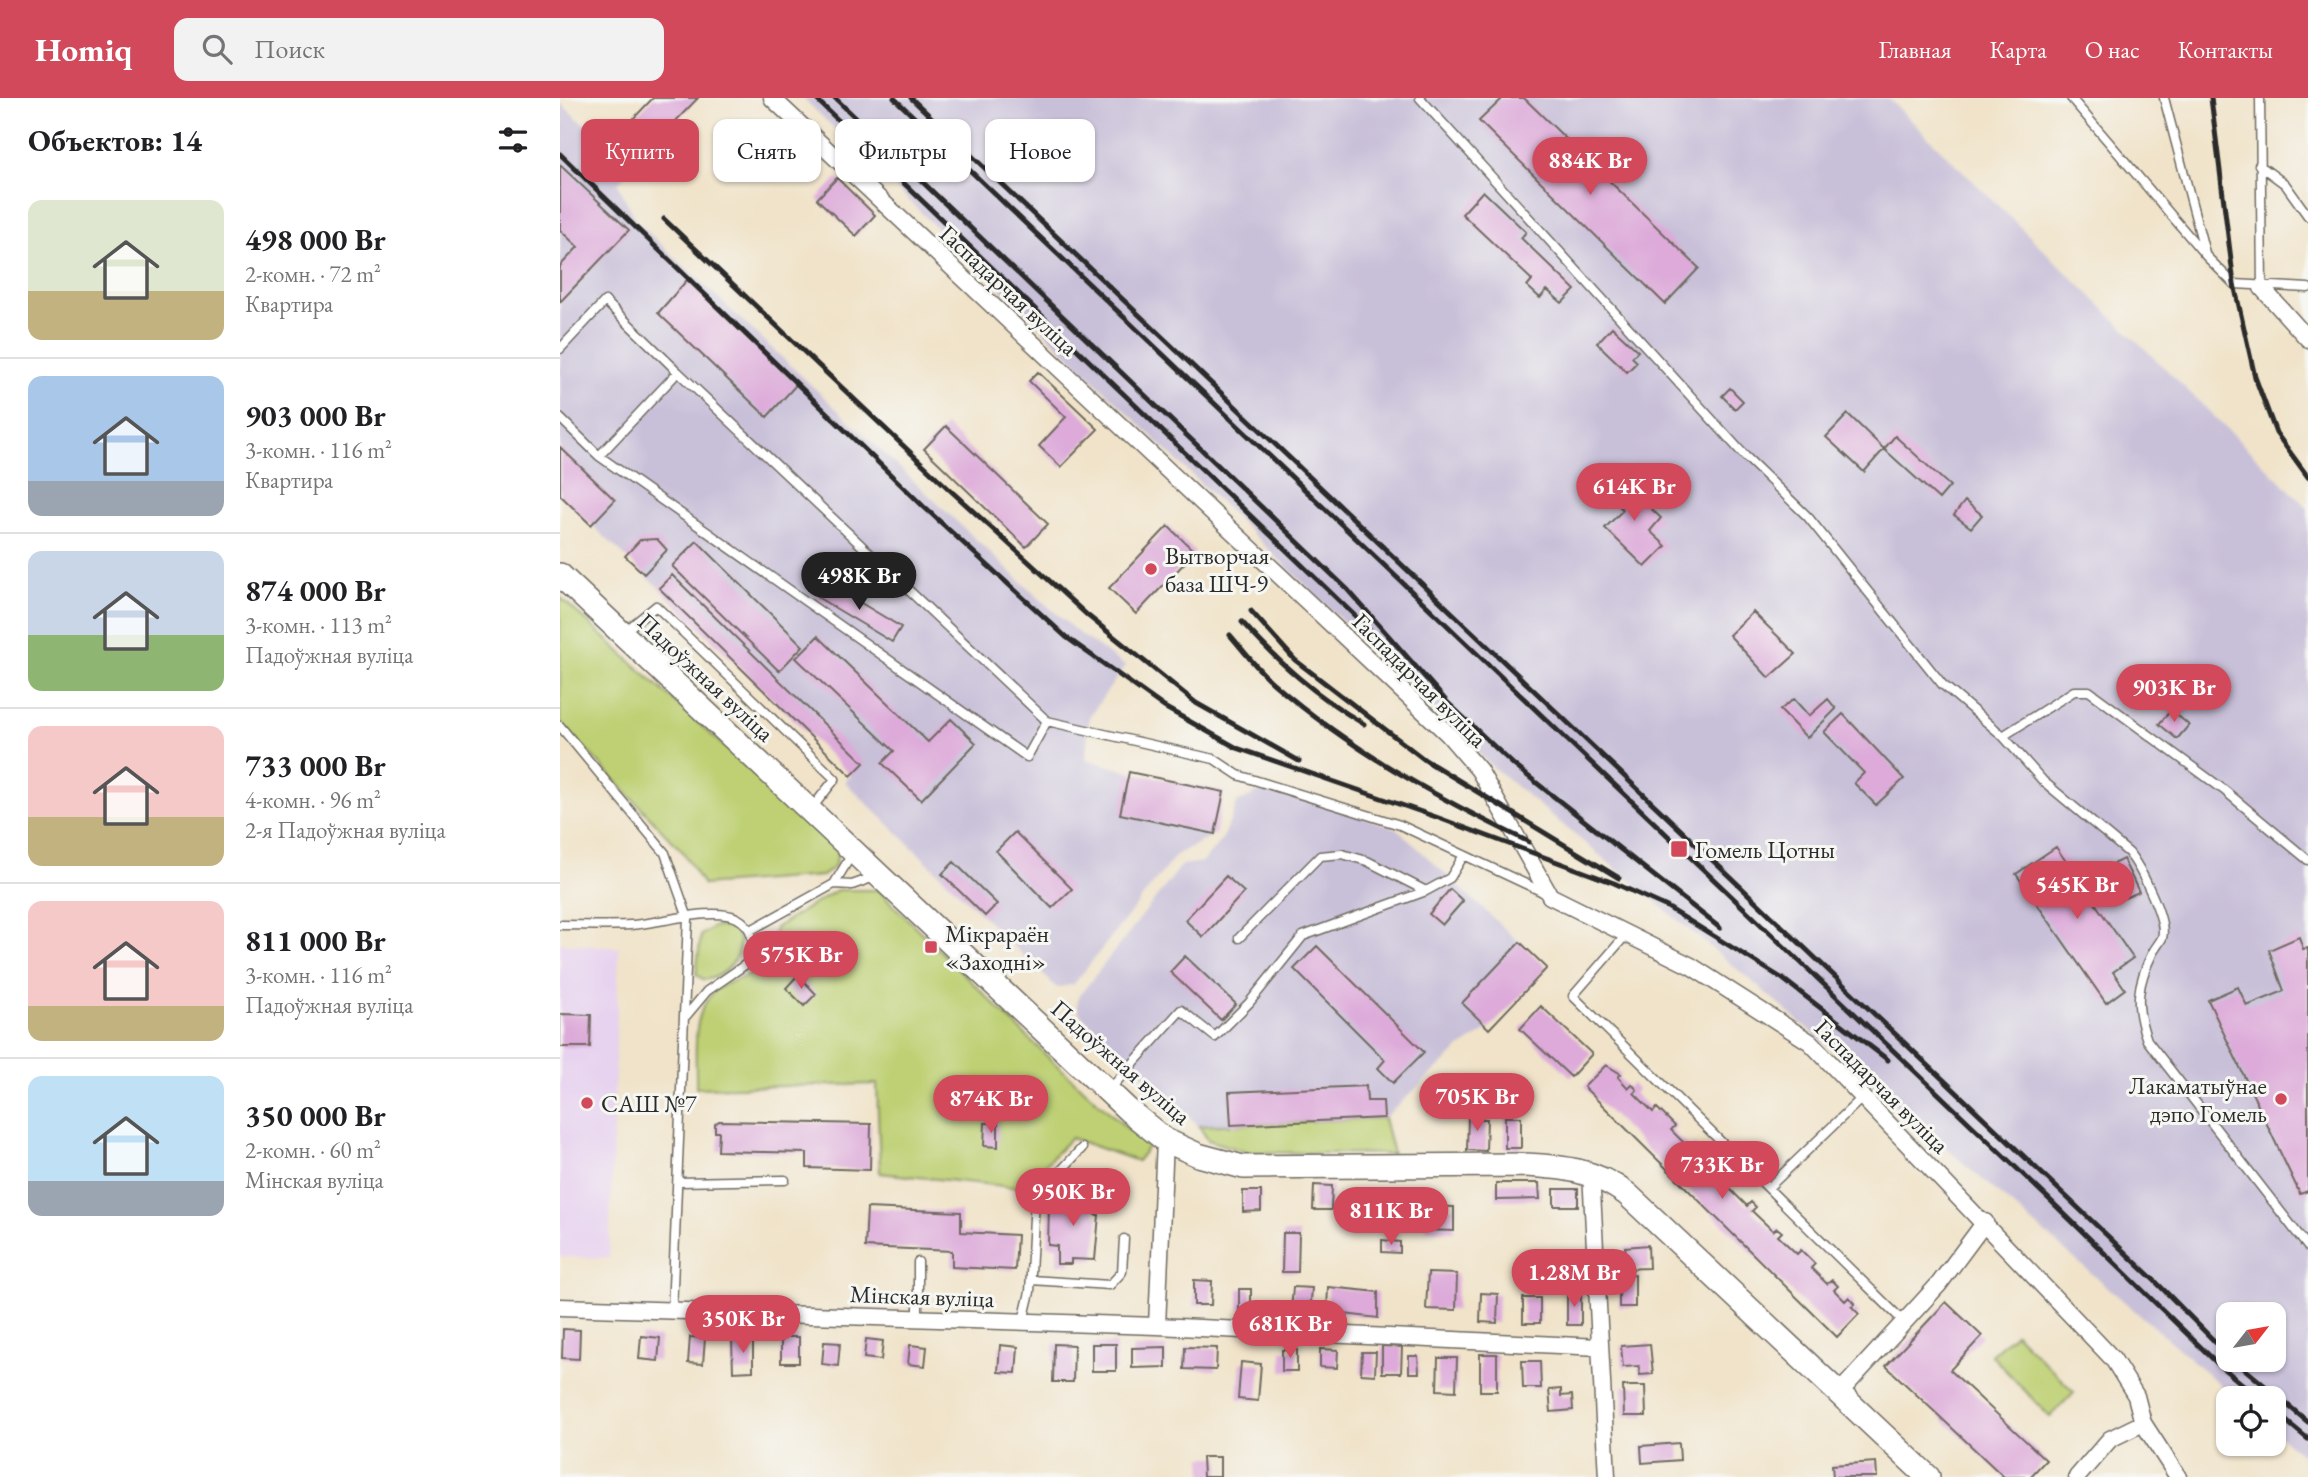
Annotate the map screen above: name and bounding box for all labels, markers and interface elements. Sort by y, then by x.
search box [174,18,664,81]
text: Homiq [35,28,132,71]
icon: search [198,30,236,68]
text: Поиск [254,32,325,66]
text: Главная [1878,34,1952,65]
text: Карта [1990,34,2047,65]
text: О нас [2085,34,2140,65]
text: Контакты [2178,34,2273,65]
chip: Купить [581,119,699,182]
chip: Снять [713,119,821,182]
chip: Фильтры [835,119,971,182]
chip: Новое [985,119,1095,182]
text: Объектов: 14 [28,121,202,160]
icon: filters [494,121,532,159]
pin: 884K Br [1525,138,1655,197]
text: 884K Br [1548,145,1632,175]
street label: Гаспадарчая вуліца [933,218,1085,362]
text: 498 000 Br [245,220,386,259]
icon: home [84,228,168,312]
text: 2-комн. · 72 m² [245,259,381,289]
text: Квартира [245,289,333,319]
text: 903 000 Br [245,396,386,435]
icon: home [84,404,168,488]
text: 3-комн. · 116 m² [245,435,392,465]
pin: 614K Br [1569,464,1699,523]
text: Квартира [245,465,333,495]
text: 614K Br [1592,471,1676,501]
place label: Вытворчая база ШЧ-9 [1165,540,1269,599]
pin: 498K Br [794,552,924,612]
text: 498K Br [817,560,901,590]
marker: Вытворчая база ШЧ-9 [1143,561,1159,577]
text: 874 000 Br [245,571,386,610]
icon: home [84,579,168,663]
street label: Падоўжная вуліца [631,606,781,749]
street label: Гаспадарчая вуліца [1346,606,1494,754]
text: 3-комн. · 113 m² [245,610,392,640]
text: Падоўжная вуліца [245,640,413,670]
pin: 903K Br [2109,664,2239,724]
text: 903K Br [2132,672,2216,702]
text: 733 000 Br [245,746,386,785]
icon: home [84,754,168,838]
text: 4-комн. · 96 m² [245,785,381,815]
text: 2-я Падоўжная вуліца [245,815,446,845]
place label: Гомель Цотны [1695,834,1835,865]
marker: Гомель Цотны [1669,839,1689,859]
pin: 545K Br [2012,862,2142,921]
text: 545K Br [2035,869,2119,899]
place label: Мікрараён «Заходні» [945,918,1049,977]
text: 811 000 Br [245,921,386,960]
icon: home [84,929,168,1013]
pin: 575K Br [736,932,866,991]
text: 575K Br [759,939,843,969]
marker: Мікрараён «Заходні» [923,939,939,955]
text: 3-комн. · 116 m² [245,960,392,990]
text: Падоўжная вуліца [245,990,413,1020]
street label: Падоўжная вуліца [1045,993,1198,1132]
street label: Гаспадарчая вуліца [1808,1012,1956,1160]
place label: Лакаматыўнае дэпо Гомель [2129,1070,2267,1129]
pin: 705K Br [1412,1074,1542,1133]
pin: 874K Br [926,1076,1056,1135]
text: 705K Br [1435,1081,1519,1111]
text: 874K Br [949,1083,1033,1113]
place label: САШ №7 [601,1088,697,1119]
marker: Лакаматыўнае дэпо Гомель [2273,1091,2289,1107]
marker: САШ №7 [579,1095,595,1111]
text: 350 000 Br [245,1096,386,1135]
icon: home [84,1104,168,1188]
text: 2-комн. · 60 m² [245,1135,381,1165]
pin: 733K Br [1657,1142,1787,1201]
text: 733K Br [1680,1149,1764,1179]
text: Мінская вуліца [245,1165,384,1195]
pin: 950K Br [1008,1168,1138,1228]
text: 950K Br [1031,1176,1115,1206]
pin: 811K Br [1326,1188,1456,1247]
text: 811K Br [1349,1195,1433,1225]
pin: 1.28M Br [1502,1250,1646,1309]
text: 1.28M Br [1528,1257,1620,1287]
street label: Мінская вуліца [849,1278,995,1314]
pin: 350K Br [678,1296,808,1355]
pin: 681K Br [1225,1300,1355,1360]
north arrow [2216,1302,2286,1372]
map controls [2216,1302,2286,1456]
text: 350K Br [701,1303,785,1333]
text: 681K Br [1248,1308,1332,1338]
button: locate [2216,1386,2286,1456]

